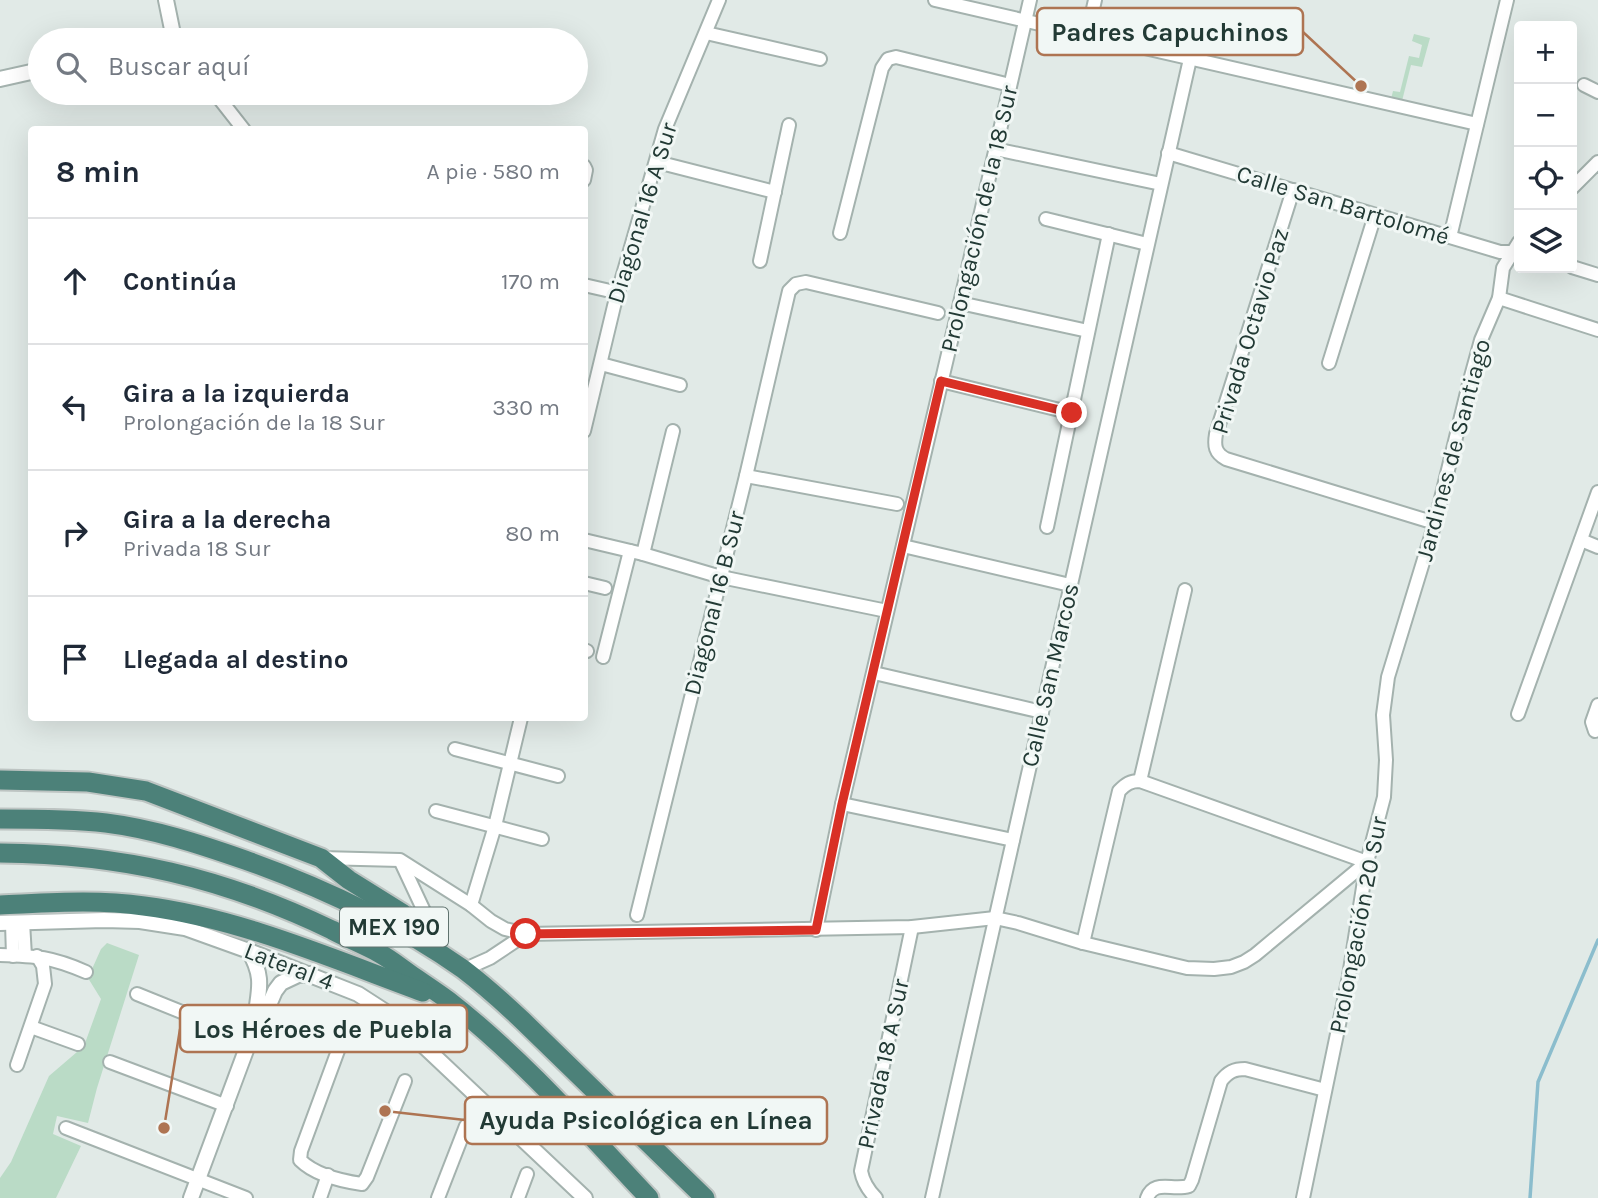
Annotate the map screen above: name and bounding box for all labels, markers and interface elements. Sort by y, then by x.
callout: Padres Capuchinos [1037,8,1303,55]
text: Padres Capuchinos [1051,17,1289,48]
map controls [1514,21,1577,273]
button: + [1514,21,1577,84]
search box [28,28,588,105]
icon: search [52,48,90,86]
text: Buscar aquí [108,51,250,82]
street label: Prolongación de la 18 Sur [935,83,1023,355]
button: − [1514,84,1577,147]
street label: Diagonal 16 A Sur [601,119,683,307]
button: locate [1514,147,1577,210]
text: 8 min [56,154,140,190]
text: A pie · 580 m [426,158,560,185]
street label: Calle San Bartolomé [1233,159,1453,251]
button: layers [1514,210,1577,273]
street label: Privada Octavio Paz [1205,225,1295,437]
icon: ahead [56,262,94,300]
text: Continúa [123,266,237,297]
text: 170 m [501,268,560,295]
street label: Jardines de Santiago [1410,336,1496,564]
text: Gira a la izquierda [123,378,350,409]
icon: left [56,388,94,426]
text: 330 m [492,394,560,421]
route end [1056,397,1087,428]
text: Prolongación de la 18 Sur [123,409,385,436]
text: Gira a la derecha [123,504,332,535]
street label: Diagonal 16 B Sur [678,508,750,698]
icon: right [56,514,94,552]
text: 80 m [505,520,560,547]
text: Privada 18 Sur [123,535,270,562]
street label: Calle San Marcos [1015,580,1085,770]
icon: arrive [56,640,94,678]
text: Llegada al destino [123,644,349,675]
street label: Prolongación 20 Sur [1323,814,1393,1036]
road number: MEX 190 [340,908,448,946]
route start [510,918,541,949]
street label: Lateral 4 [240,936,338,996]
street label: Privada 18 A Sur [851,976,915,1152]
callout: Los Héroes de Puebla [180,1005,467,1052]
text: Los Héroes de Puebla [193,1014,453,1045]
callout: Ayuda Psicológica en Línea [465,1097,827,1144]
text: Ayuda Psicológica en Línea [479,1105,813,1136]

